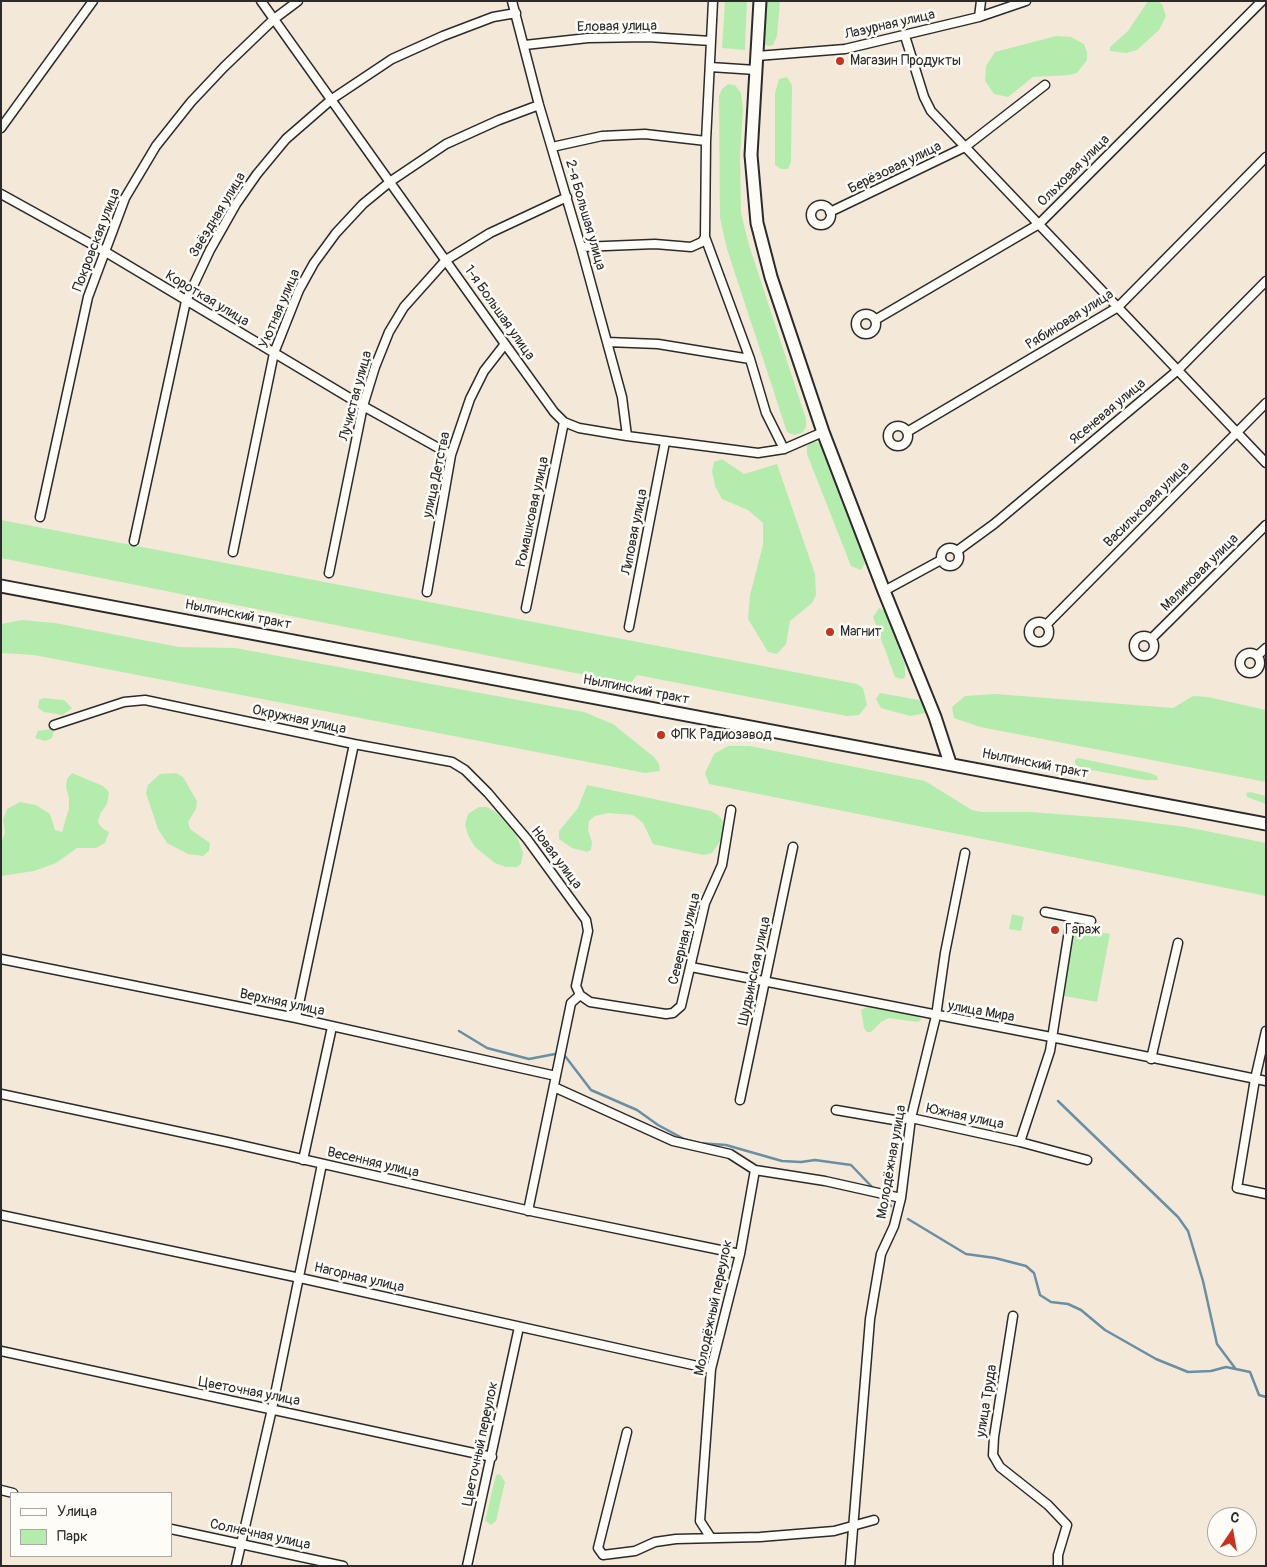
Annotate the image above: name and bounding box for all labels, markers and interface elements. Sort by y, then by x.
street label: Лазурная улица [843,6,937,44]
street label: Еловая улица [577,18,657,36]
place label: Магазин Продукты [850,53,961,69]
marker: Магазин Продукты [834,55,846,67]
street label: Ольховая улица [1034,131,1114,211]
street label: Берёзовая улица [846,138,944,198]
street label: 2-я Большая улица [561,158,609,272]
street label: Звёздная улица [186,170,250,260]
street label: Покровская улица [70,186,124,294]
street label: 1-я Большая улица [460,262,538,364]
street label: Короткая улица [162,267,252,331]
street label: Уютная улица [256,267,304,351]
street label: Рябиновая улица [1023,286,1117,354]
street label: Лучистая улица [336,349,376,443]
street label: Ясеневая улица [1067,375,1149,449]
street label: улица Детства [420,430,454,520]
street label: Ромашковая улица [513,455,553,569]
street label: Васильковая улица [1101,459,1193,551]
street label: Липовая улица [618,488,652,576]
street label: Малиновая улица [1158,531,1242,615]
street label: Нылгинский тракт [183,596,293,634]
place label: Магнит [840,624,882,640]
marker: Магнит [824,626,836,638]
street label: Нылгинский тракт [581,671,691,709]
street label: Окружная улица [250,702,348,738]
place label: ФПК Радиозавод [671,727,772,743]
marker: ФПК Радиозавод [655,729,667,741]
street label: Нылгинский тракт [980,745,1090,783]
street label: Новая улица [527,823,585,893]
street label: Северная улица [665,891,705,987]
street label: Шудьинская улица [735,915,775,1027]
place label: Гараж [1065,922,1100,938]
marker: Гараж [1049,924,1061,936]
street label: Верхняя улица [238,986,326,1020]
street label: улица Мира [946,998,1016,1026]
street label: Южная улица [925,1101,1005,1133]
street label: Молодёжная улица [874,1104,910,1220]
street label: Весенняя улица [325,1144,421,1182]
street label: Молодёжный переулок [691,1238,737,1378]
street label: Нагорная улица [312,1259,406,1297]
street label: улица Труда [973,1364,1001,1438]
street label: Цветочная улица [197,1374,301,1410]
street label: Цветочный переулок [460,1380,502,1508]
legend [10,1492,172,1557]
text: Улица [57,1502,97,1521]
north arrow [1207,1507,1257,1557]
text: С [1229,1509,1241,1527]
street label: Солнечная улица [208,1516,312,1554]
text: Парк [57,1527,88,1546]

